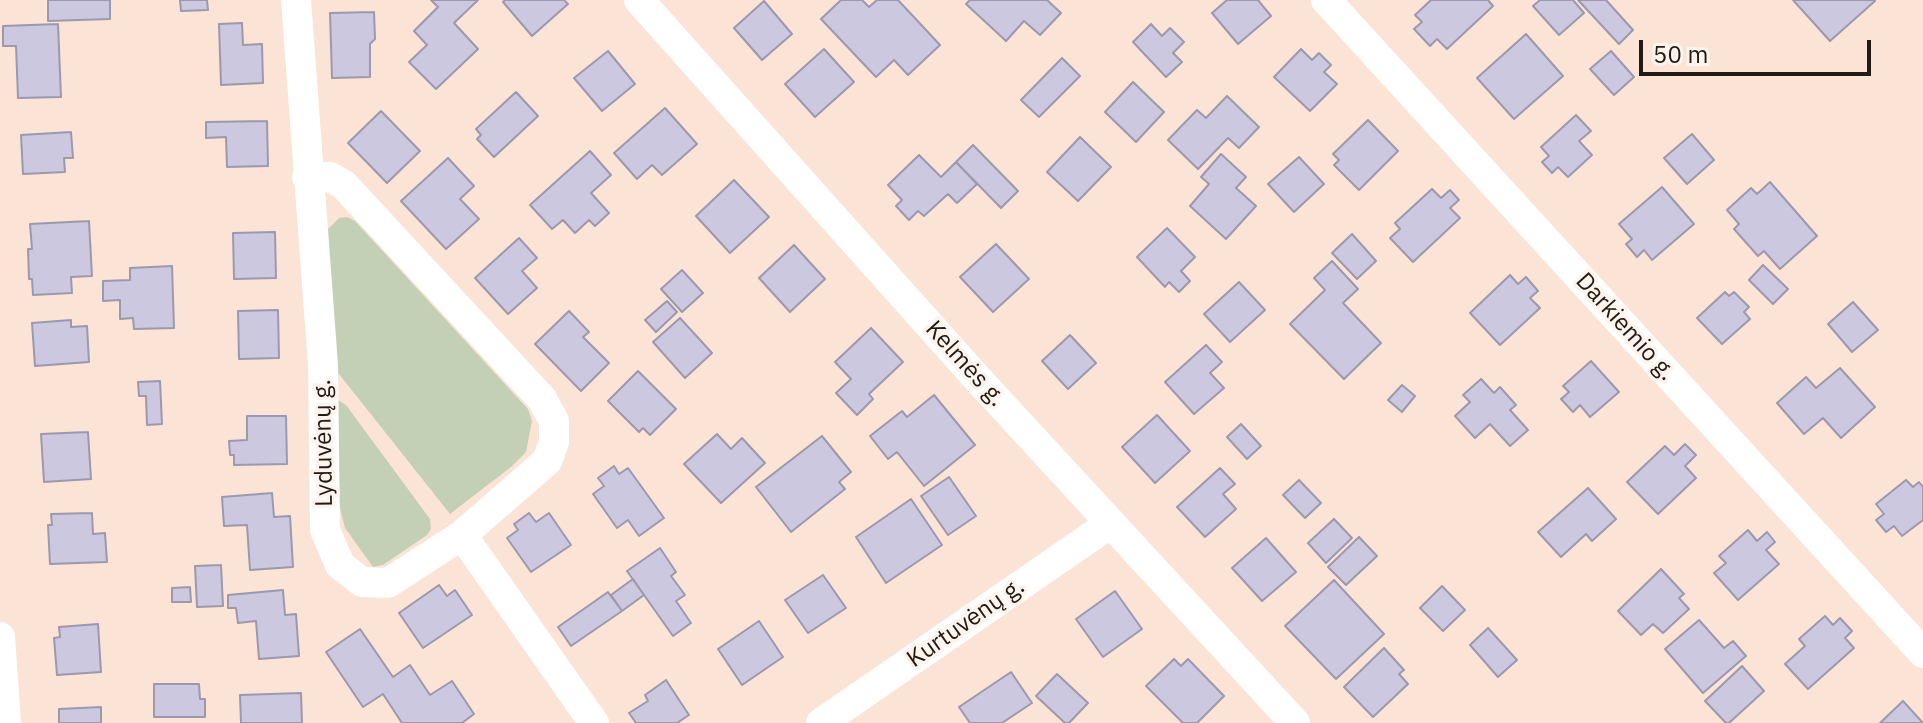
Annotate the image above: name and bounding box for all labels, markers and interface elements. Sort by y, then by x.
scale bar [1643,24,1875,74]
text: 50 m [1653,38,1708,70]
street label: Darkiemio g. [1569,267,1681,387]
street label: Kelmės g. [919,315,1011,413]
street label: Lyduvėnų g. [308,379,340,507]
street label: Kurtuvėnų g. [902,572,1030,674]

